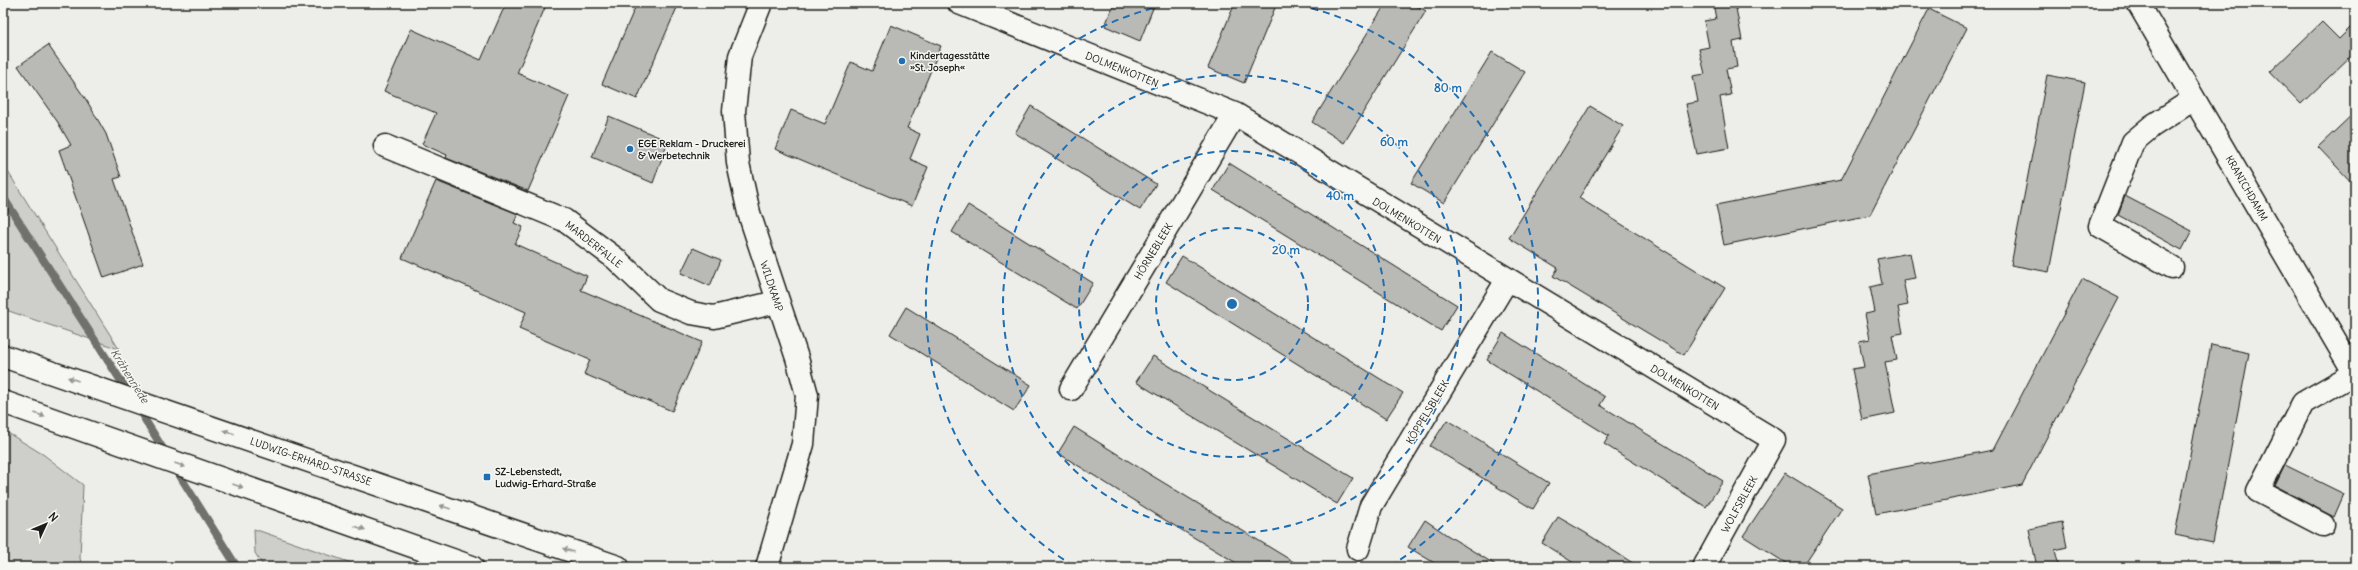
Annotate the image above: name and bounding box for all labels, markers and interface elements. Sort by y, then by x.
place label: Kindertagesstätte »St. Joseph« [910,49,990,74]
street label: DOLMENKOTTEN [1083,49,1160,90]
marker: Kindertagesstätte »St. Joseph« [897,56,907,66]
text: 80 m [1434,80,1463,95]
text: 60 m [1380,134,1409,149]
place label: EGE Reklam - Druckerei & Werbetechnik [638,137,745,162]
marker: EGE Reklam - Druckerei & Werbetechnik [625,144,635,154]
street label: KRANICHDAMM [2223,153,2271,223]
text: 40 m [1326,188,1355,203]
street label: DOLMENKOTTEN [1370,195,1443,246]
street label: MARDERFALLE [563,218,625,271]
street label: HÖRNEBLEEK [1131,220,1176,282]
text: 20 m [1272,242,1300,257]
street label: WILDKAMP [757,259,786,313]
centre of rings [1225,297,1239,311]
water label: Krähenriede [108,346,153,407]
street label: DOLMENKOTTEN [1648,362,1721,413]
one-way arrow [66,376,78,382]
street label: KÖPPELSBLEEK [1403,377,1452,447]
one-way arrow [34,412,46,418]
one-way arrow [223,429,235,435]
street label: LUDWIG-ERHARD-STRASSE [248,435,373,488]
one-way arrow [174,462,186,468]
place label: SZ-Lebenstedt, Ludwig-Erhard-Straße [495,465,597,490]
marker: SZ-Lebenstedt, Ludwig-Erhard-Straße [482,472,492,482]
street label: WOLFSBLEEK [1718,473,1761,535]
one-way arrow [232,483,244,489]
north arrow [26,504,66,544]
one-way arrow [438,504,450,510]
text: N [46,509,61,525]
one-way arrow [355,526,367,532]
one-way arrow [561,547,573,553]

